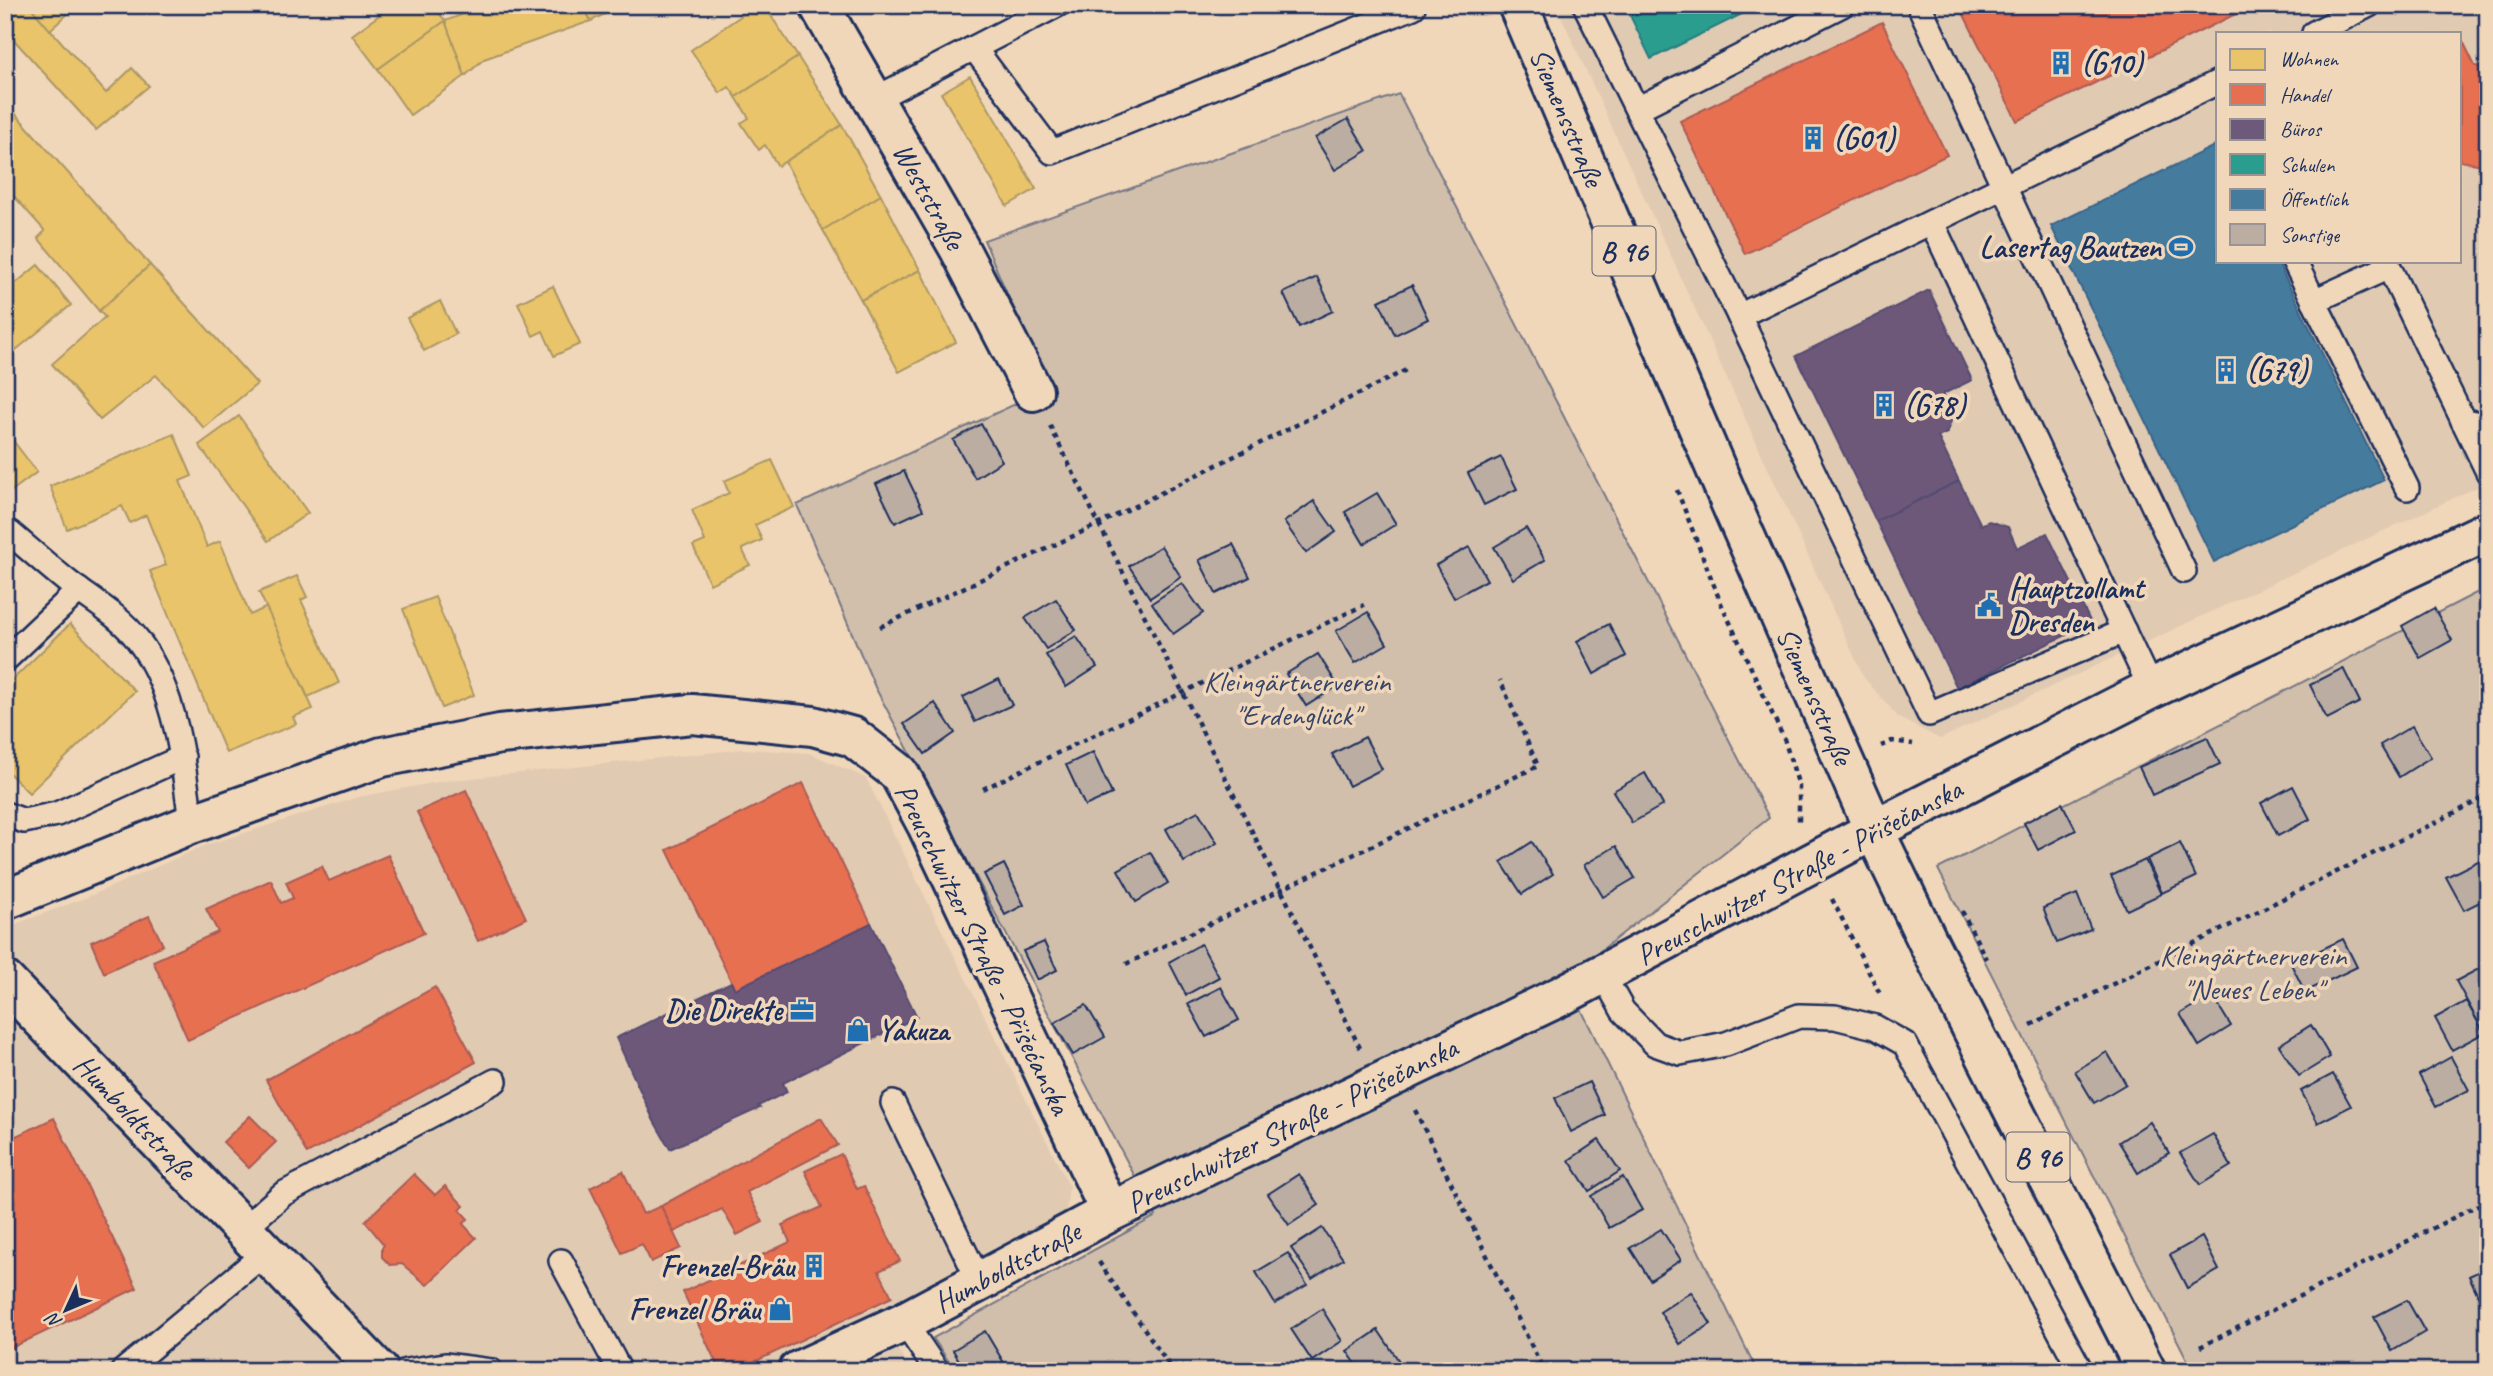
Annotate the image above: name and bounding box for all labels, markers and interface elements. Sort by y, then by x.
legend [2216,32,2462,262]
street label: Siemensstraße [1521,42,1614,194]
place label: (G10) [2081,44,2145,82]
text: Wohnen [2280,46,2340,72]
building icon: (G10) [2047,49,2075,77]
text: Handel [2280,82,2333,108]
text: Büros [2280,116,2323,142]
place label: (G01) [1833,119,1897,157]
building icon: (G01) [1799,124,1827,152]
street label: Weststraße [884,136,975,258]
text: Schulen [2280,152,2335,178]
text: Öffentlich [2280,186,2350,212]
text: Sonstige [2280,222,2340,248]
road number: B 96 [1592,226,1656,276]
place label: Lasertag Bautzen [1980,228,2162,266]
sports icon: Lasertag Bautzen [2167,233,2195,261]
place label: (G79) [2246,351,2309,389]
building icon: (G79) [2212,356,2240,384]
place label: (G78) [1904,386,1968,424]
building icon: (G78) [1870,391,1898,419]
place label: Hauptzollamt Dresden [2009,569,2146,641]
public building icon: Hauptzollamt Dresden [1975,591,2003,619]
street label: Siemensstraße [1768,621,1863,773]
park label: Kleingärtnerverein "Erdenglück" [1203,662,1392,734]
street label: Preuschwitzer Straße - Přišečanska [1630,769,1970,974]
street label: Preuschwitzer Straße - Přišećanska [886,777,1081,1122]
park label: Kleingärtnerverein "Neues Leben" [2159,936,2348,1008]
place label: Die Direkte [665,991,784,1029]
office icon: Die Direkte [788,996,816,1024]
place label: Yakuza [878,1011,951,1049]
shop icon: Yakuza [844,1016,872,1044]
street label: Preuschwitzer Straße - Přišečanska [1120,1027,1465,1222]
street label: Humboldtstraße [65,1046,206,1190]
road number: B 96 [2007,1132,2070,1182]
street label: Humboldtstraße [927,1211,1089,1322]
place label: Frenzel-Bräu [660,1247,796,1285]
building icon: Frenzel-Bräu [800,1252,828,1280]
north arrow [32,1274,102,1344]
place label: Frenzel Bräu [629,1290,762,1328]
shop icon: Frenzel Bräu [766,1295,794,1323]
text: N [40,1306,67,1334]

